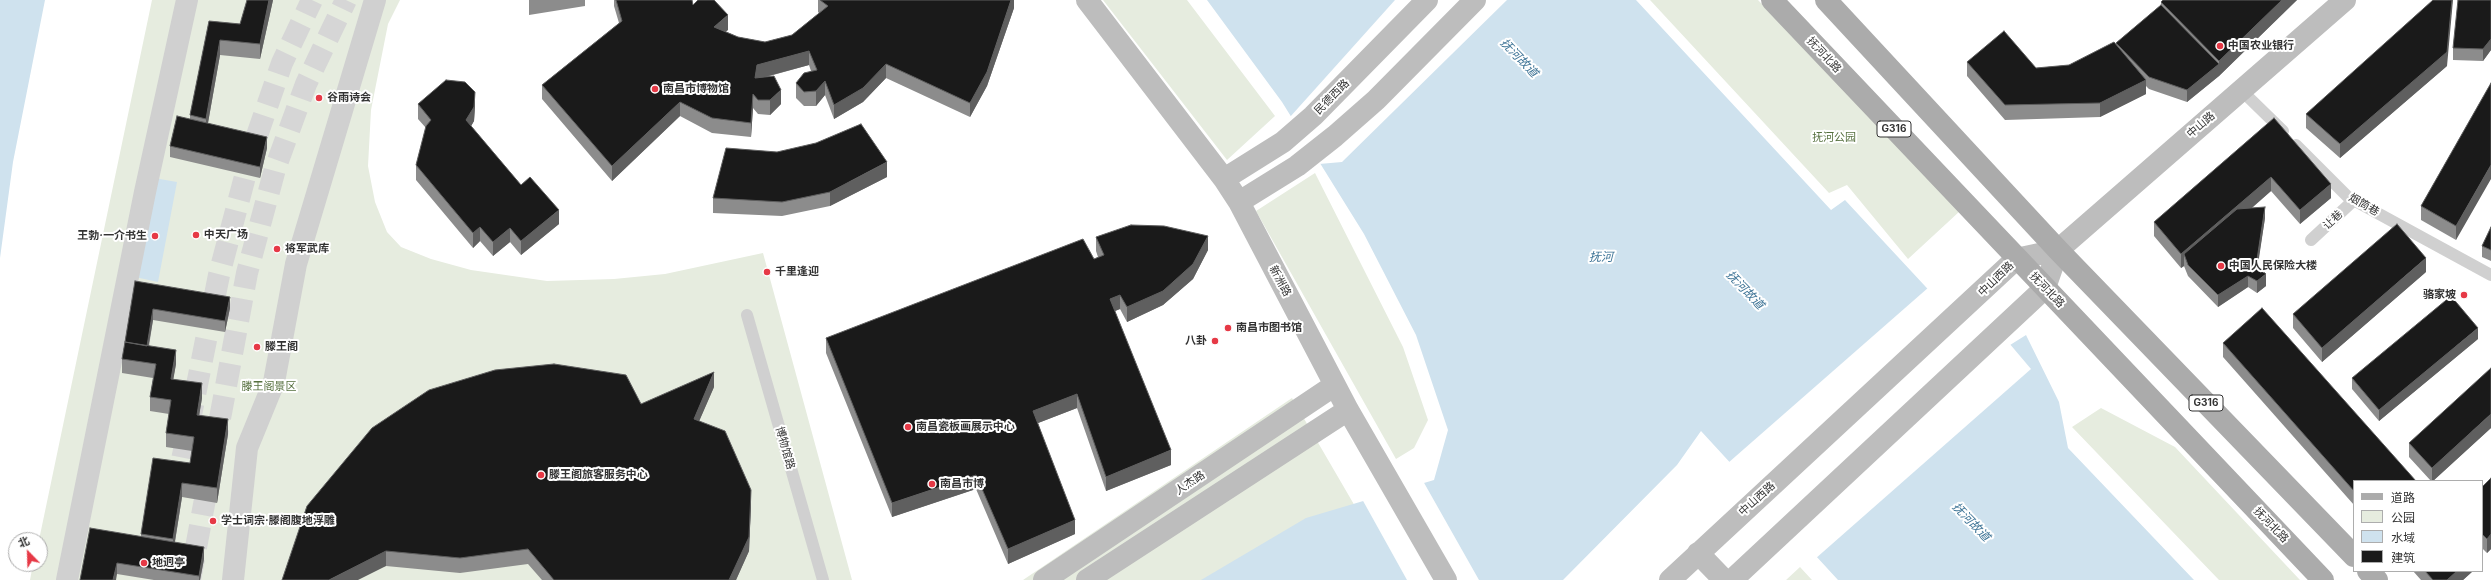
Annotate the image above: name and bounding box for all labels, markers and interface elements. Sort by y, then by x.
street label: 抚河北路 [1804,34,1844,76]
water label: 抚河故道 [1497,36,1541,80]
place label: 中国农业银行 [2228,39,2294,53]
marker: 中国农业银行 [2215,41,2225,51]
street label: 民德西路 [1312,77,1352,117]
place label: 南昌市博物馆 [663,82,729,96]
marker: 南昌市博物馆 [650,84,660,94]
place label: 谷雨诗会 [327,91,371,105]
marker: 谷雨诗会 [314,93,324,103]
street label: 中山路 [2184,109,2218,141]
road number: G316 [1877,121,1911,137]
park label: 抚河公园 [1812,131,1856,145]
street label: 烟筒巷 [2346,191,2382,219]
street label: 让巷 [2320,208,2346,232]
place label: 中天广场 [204,228,248,242]
place label: 王勃·一介书生 [77,229,147,243]
marker: 中天广场 [191,230,201,240]
marker: 王勃·一介书生 [150,231,160,241]
place label: 将军武库 [285,242,329,256]
marker: 将军武库 [272,244,282,254]
water label: 抚河 [1589,250,1613,264]
street label: 中山西路 [1976,259,2016,299]
place label: 中国人民保险大楼 [2229,259,2317,273]
marker: 中国人民保险大楼 [2216,261,2226,271]
street label: 新洲路 [1266,263,1294,299]
place label: 千里逢迎 [775,265,819,279]
marker: 千里逢迎 [762,267,772,277]
water label: 抚河故道 [1723,268,1767,312]
street label: 抚河北路 [2027,270,2067,310]
place label: 骆家坡 [2423,288,2456,302]
marker: 骆家坡 [2459,290,2469,300]
place label: 南昌市图书馆 [1236,321,1302,335]
marker: 南昌市图书馆 [1223,323,1233,333]
place label: 八卦 [1185,334,1207,348]
marker: 八卦 [1210,336,1220,346]
place label: 滕王阁 [265,340,298,354]
marker: 滕王阁 [252,342,262,352]
park label: 滕王阁景区 [242,380,296,394]
road number: G316 [2189,395,2223,411]
place label: 南昌瓷板画展示中心 [916,420,1015,434]
marker: 南昌瓷板画展示中心 [903,422,913,432]
street label: 博物馆路 [773,425,797,471]
place label: 滕王阁旅客服务中心 [549,468,648,482]
street label: 人杰路 [1173,468,1207,498]
marker: 滕王阁旅客服务中心 [536,470,546,480]
place label: 南昌市博 [940,477,984,491]
marker: 南昌市博 [927,479,937,489]
street label: 中山西路 [1736,479,1778,519]
legend [2353,480,2483,572]
text: 道路 [2391,490,2415,505]
water label: 抚河故道 [1949,500,1993,544]
street label: 抚河北路 [2251,505,2291,545]
text: 公园 [2391,510,2415,525]
place label: 学士词宗·滕阁腹地浮雕 [221,514,335,528]
marker: 学士词宗·滕阁腹地浮雕 [208,516,218,526]
text: 水域 [2391,530,2415,545]
north arrow [8,532,48,572]
text: 北 [16,533,31,550]
text: 建筑 [2391,550,2415,565]
place label: 地迥亭 [152,556,185,570]
marker: 地迥亭 [139,558,149,568]

